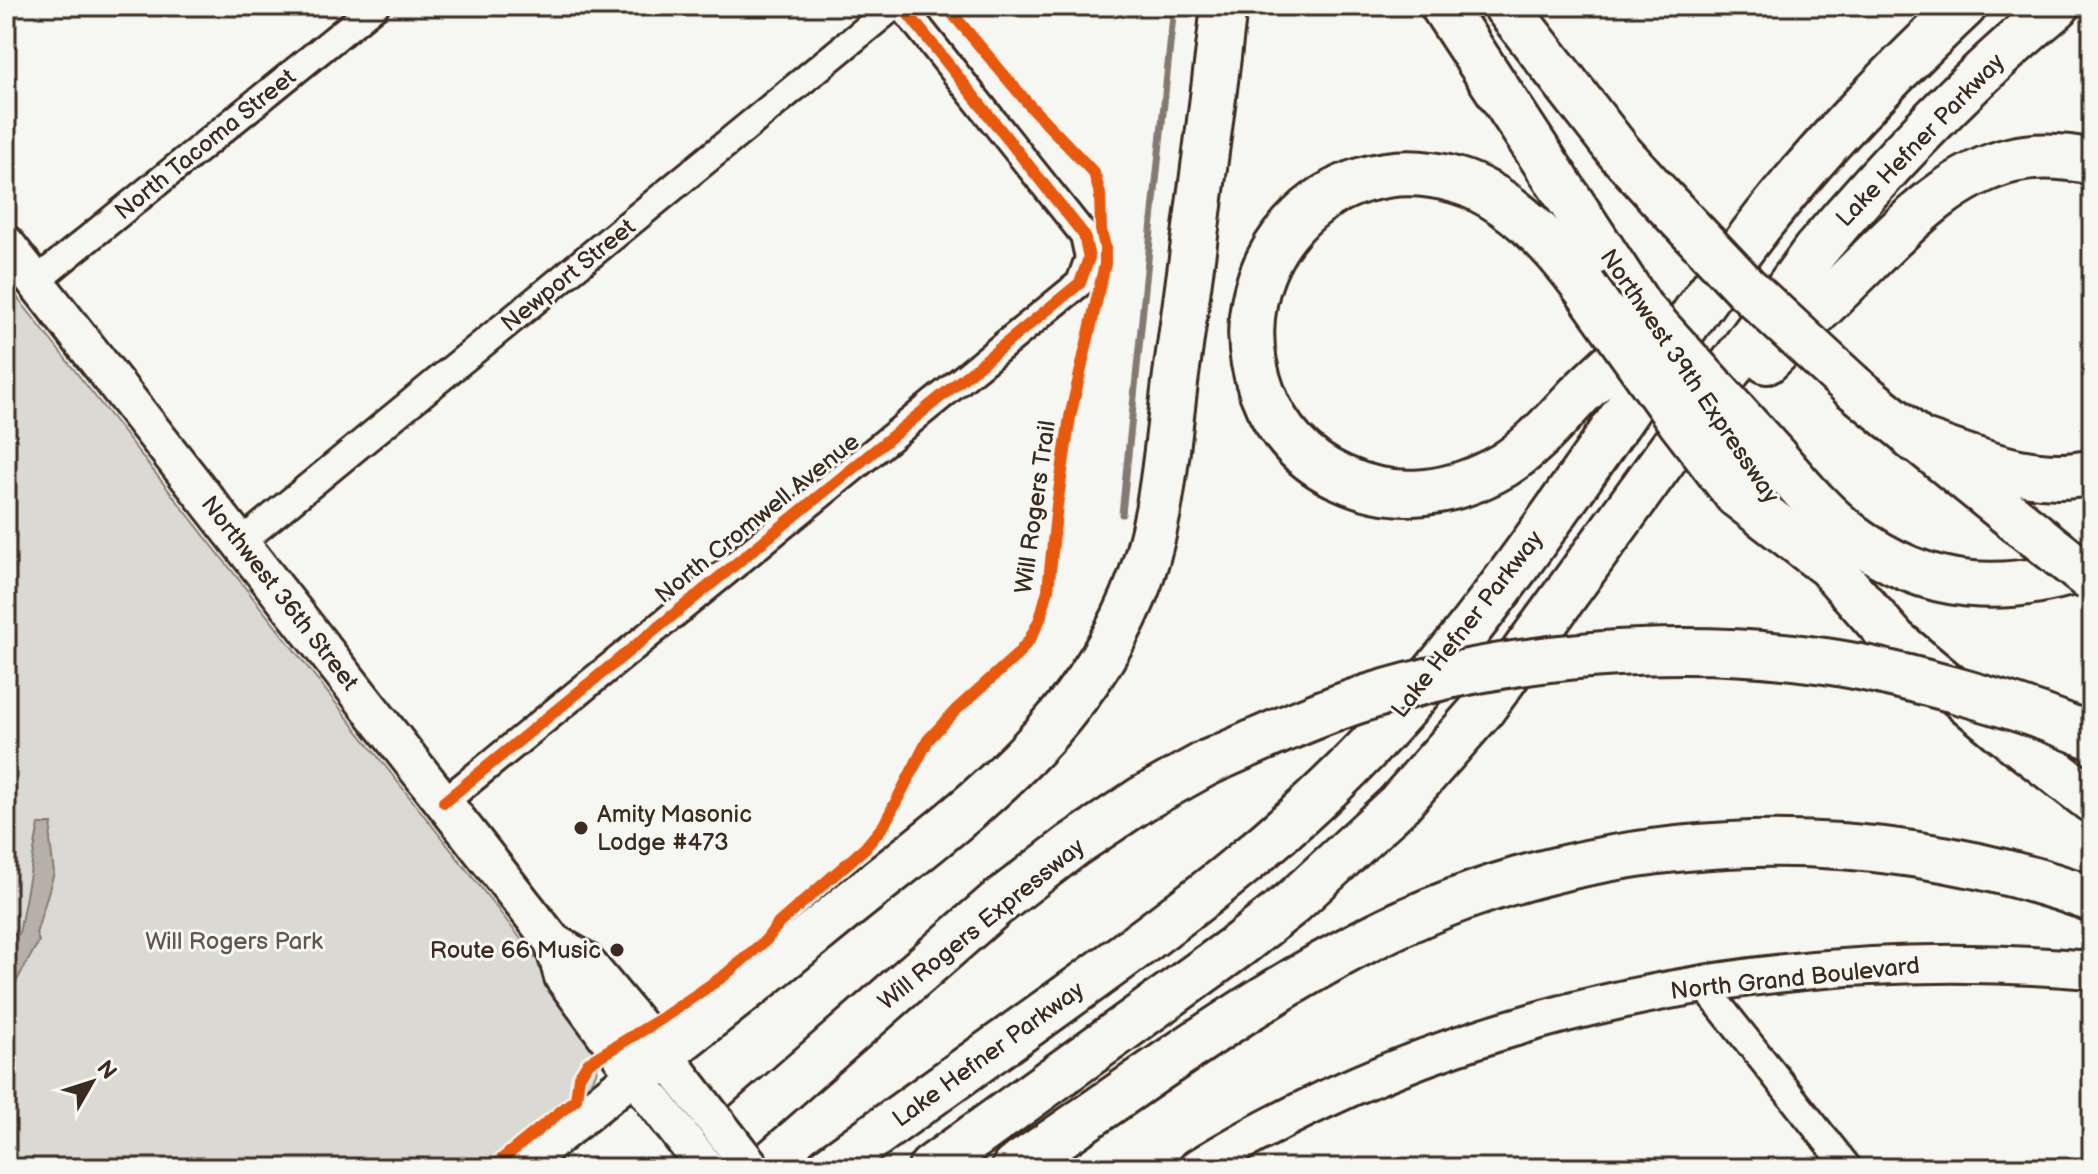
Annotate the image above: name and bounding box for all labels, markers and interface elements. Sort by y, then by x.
street label: Lake Hefner Parkway [1830,48,2011,233]
street label: North Tacoma Street [109,62,302,226]
street label: Newport Street [495,212,642,338]
street label: Northwest 39th Expressway [1594,244,1786,509]
street label: Will Rogers Trail [1009,419,1062,596]
street label: North Cromwell Avenue [649,427,865,610]
street label: Northwest 36th Street [195,490,365,697]
street label: Lake Hefner Parkway [1385,525,1550,724]
place label: Amity Masonic Lodge #473 [597,800,752,857]
marker: Amity Masonic Lodge #473 [572,819,590,837]
street label: Will Rogers Expressway [872,832,1090,1016]
park label: Will Rogers Park [145,927,323,956]
place label: Route 66 Music [430,936,601,965]
marker: Route 66 Music [608,941,626,959]
street label: North Grand Boulevard [1669,951,1921,1006]
street label: Lake Hefner Parkway [887,975,1090,1134]
north arrow [52,1042,132,1122]
text: N [91,1055,122,1085]

